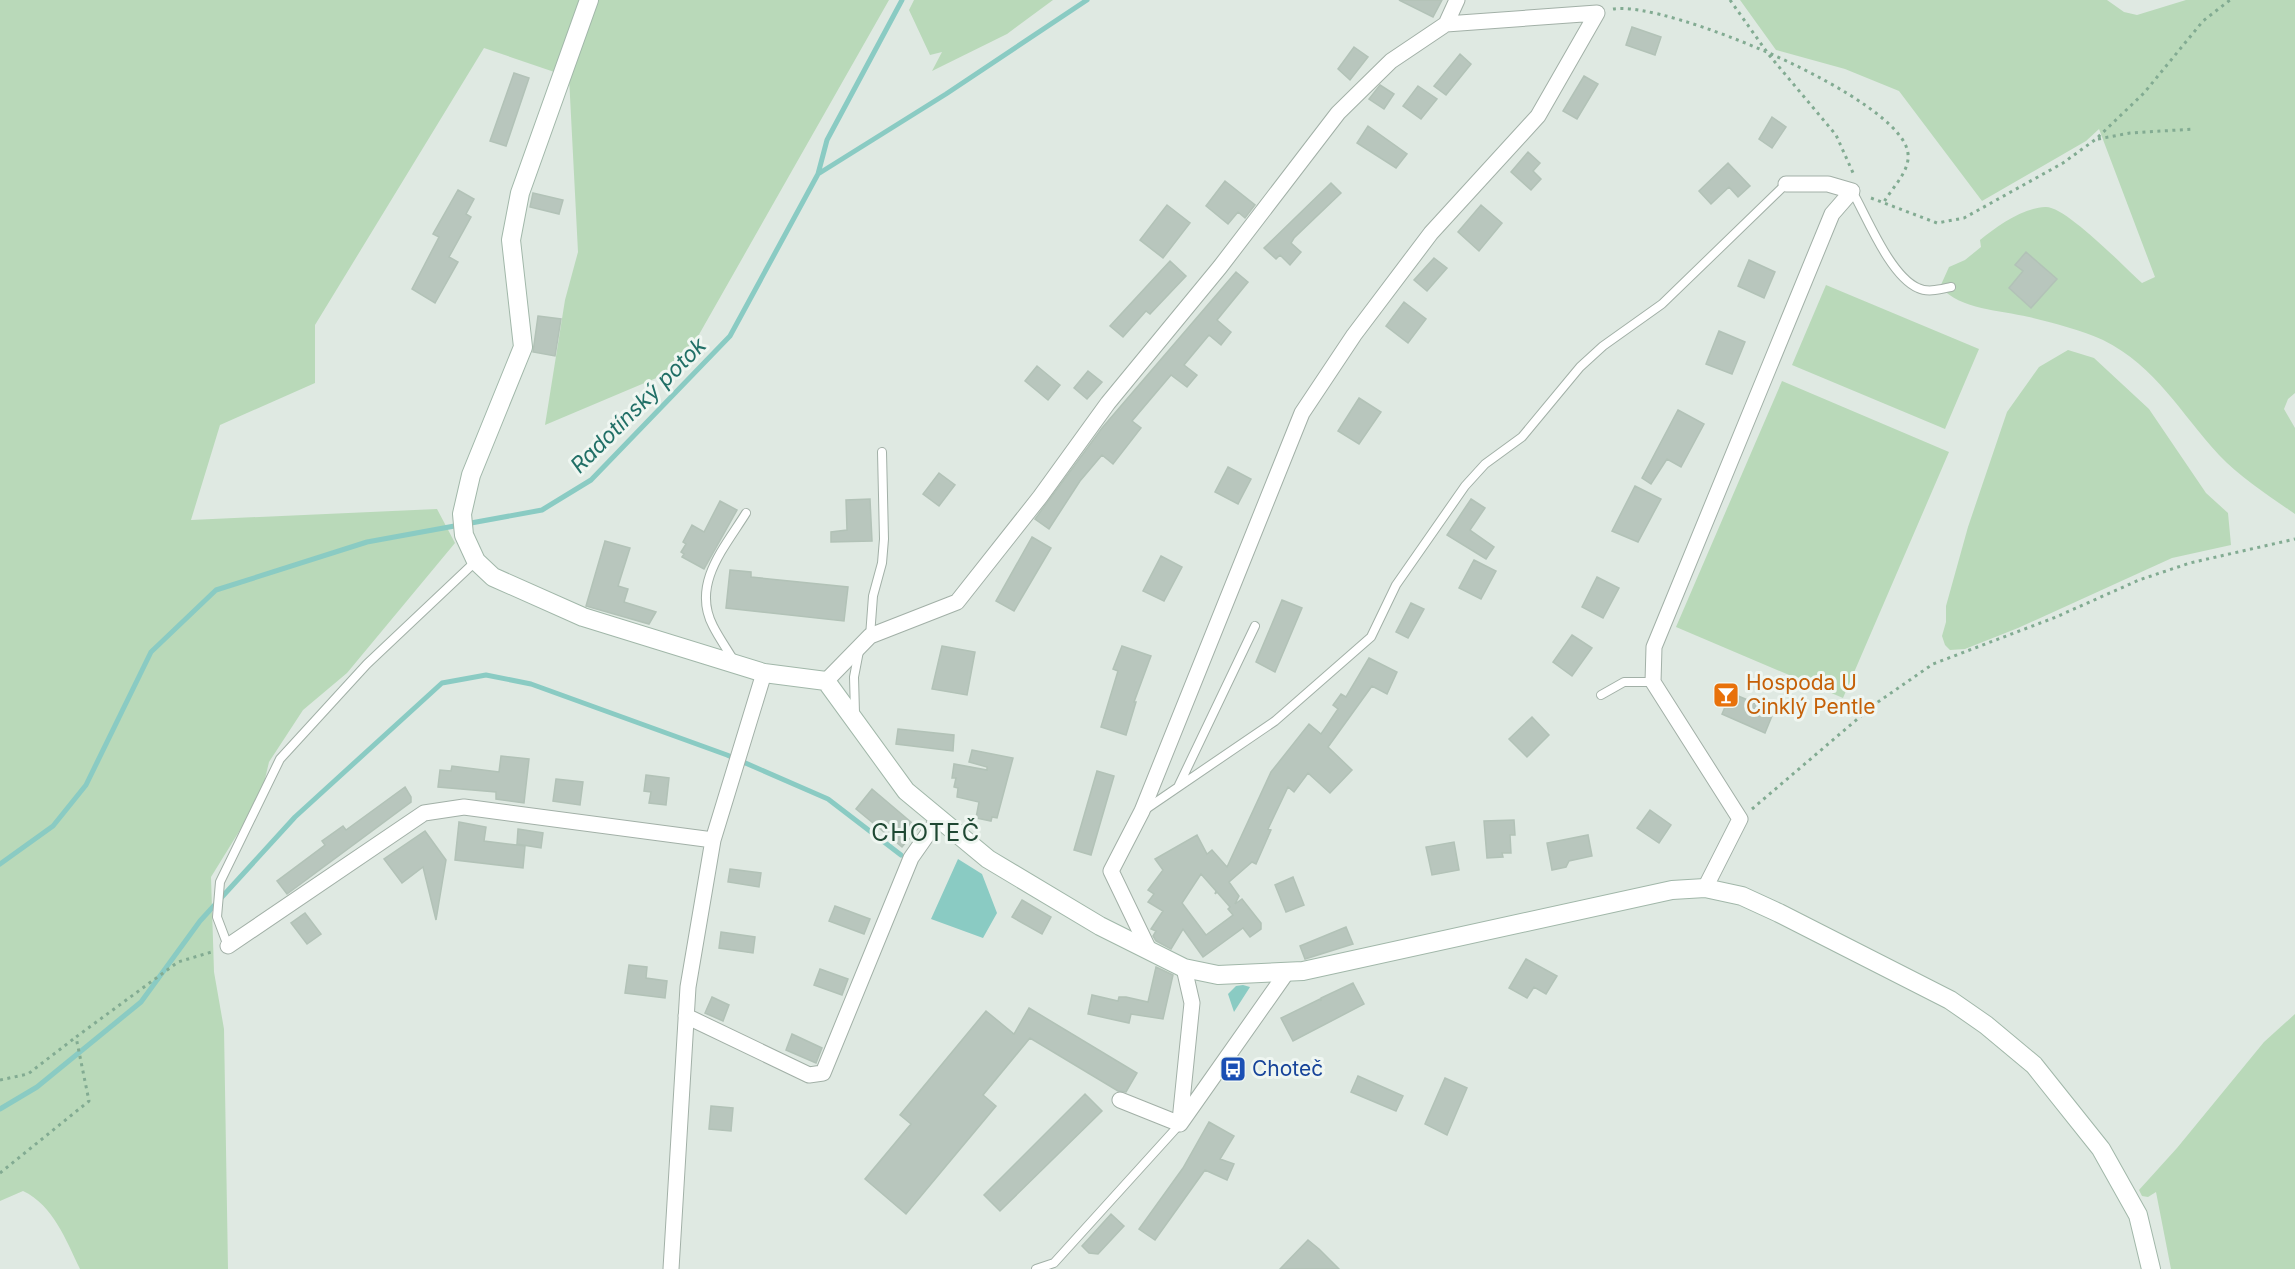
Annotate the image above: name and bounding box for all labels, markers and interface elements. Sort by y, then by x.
water label: Radotínský potok [565,331,712,478]
place label: Hospoda U Cinklý Pentle [1746,670,1875,719]
bar icon: Hospoda U Cinklý Pentle [1711,680,1741,710]
district label: CHOTEČ [871,817,981,847]
bus stop icon: Choteč [1218,1054,1248,1084]
place label: Choteč [1252,1056,1323,1081]

